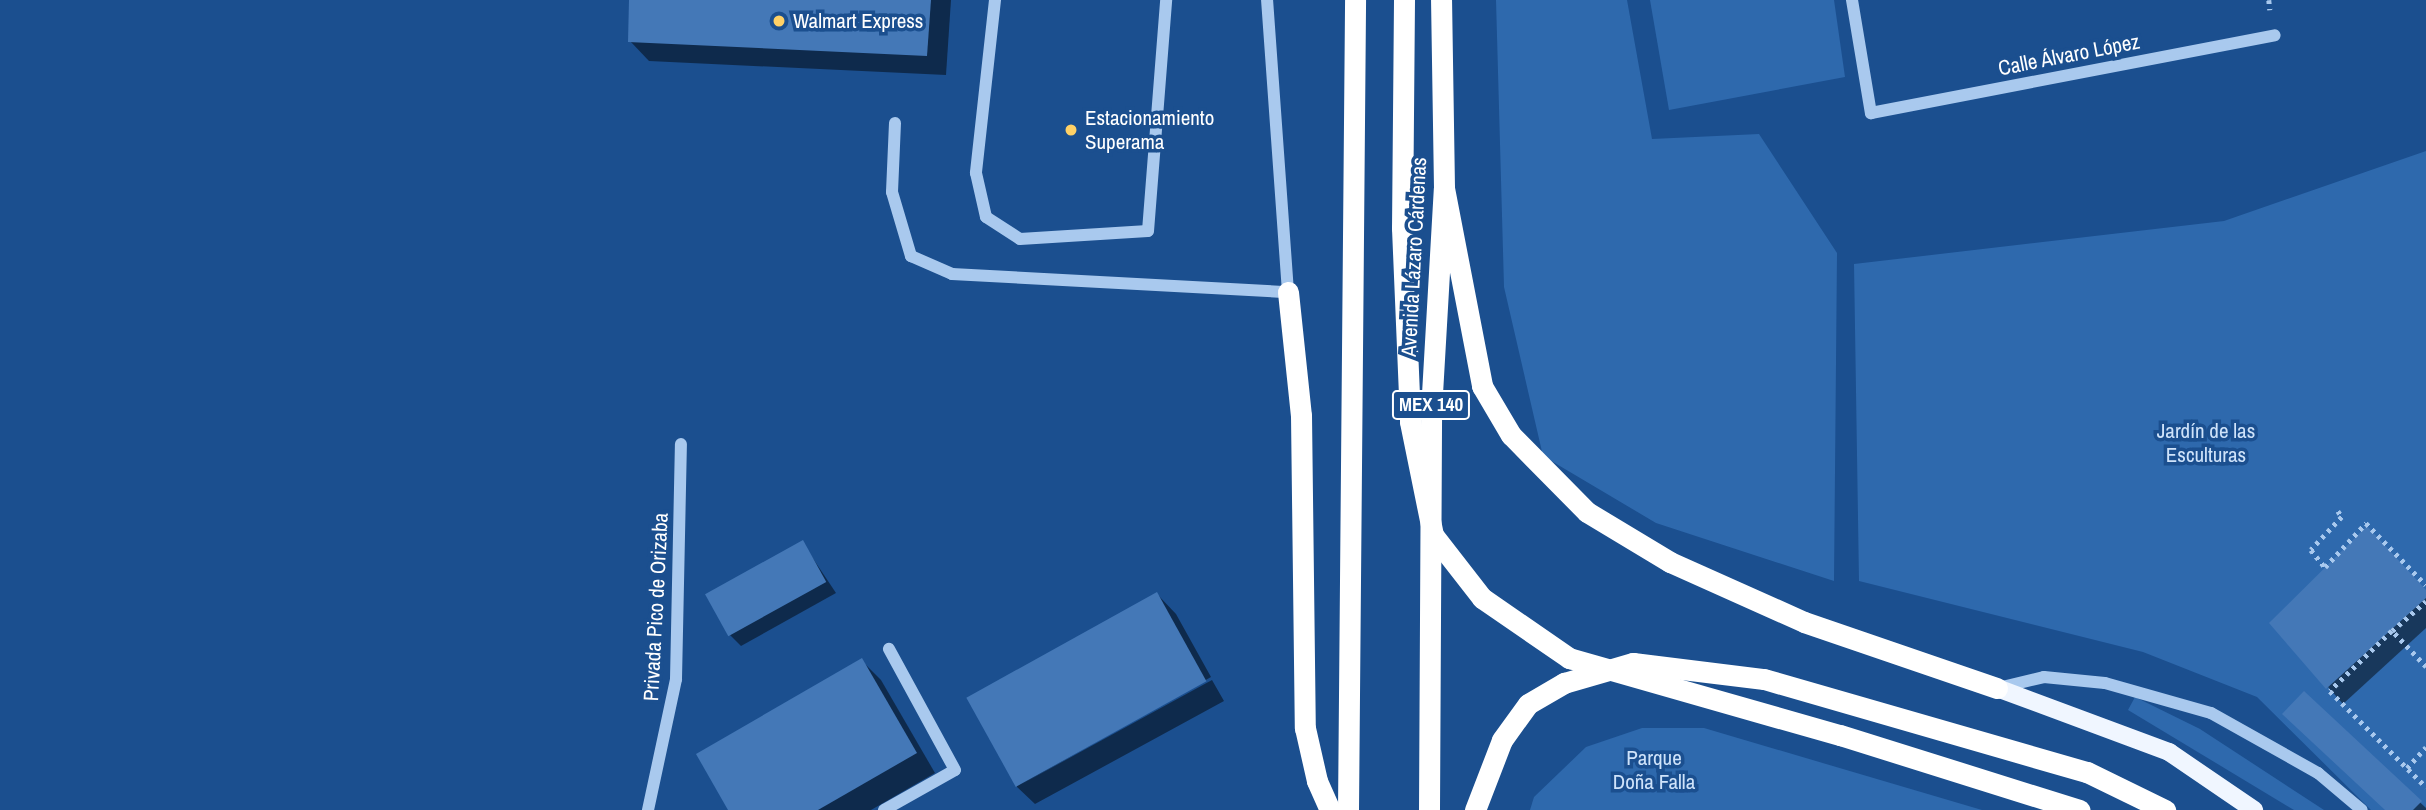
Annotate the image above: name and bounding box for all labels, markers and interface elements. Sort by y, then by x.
place label: Walmart Express [793,8,923,34]
marker: Walmart Express [771,13,787,29]
street label: Calle Álvaro López [1996,29,2142,81]
place label: Estacionamiento Superama [1085,105,1214,155]
marker: Estacionamiento Superama [1063,122,1079,138]
street label: Avenida Lázaro Cárdenas [1396,157,1432,357]
road number: MEX 140 [1391,390,1471,420]
park label: Jardín de las Esculturas [2157,418,2255,468]
street label: Privada Pico de Orizaba [638,512,674,702]
park label: Parque Doña Falla [1613,745,1695,795]

